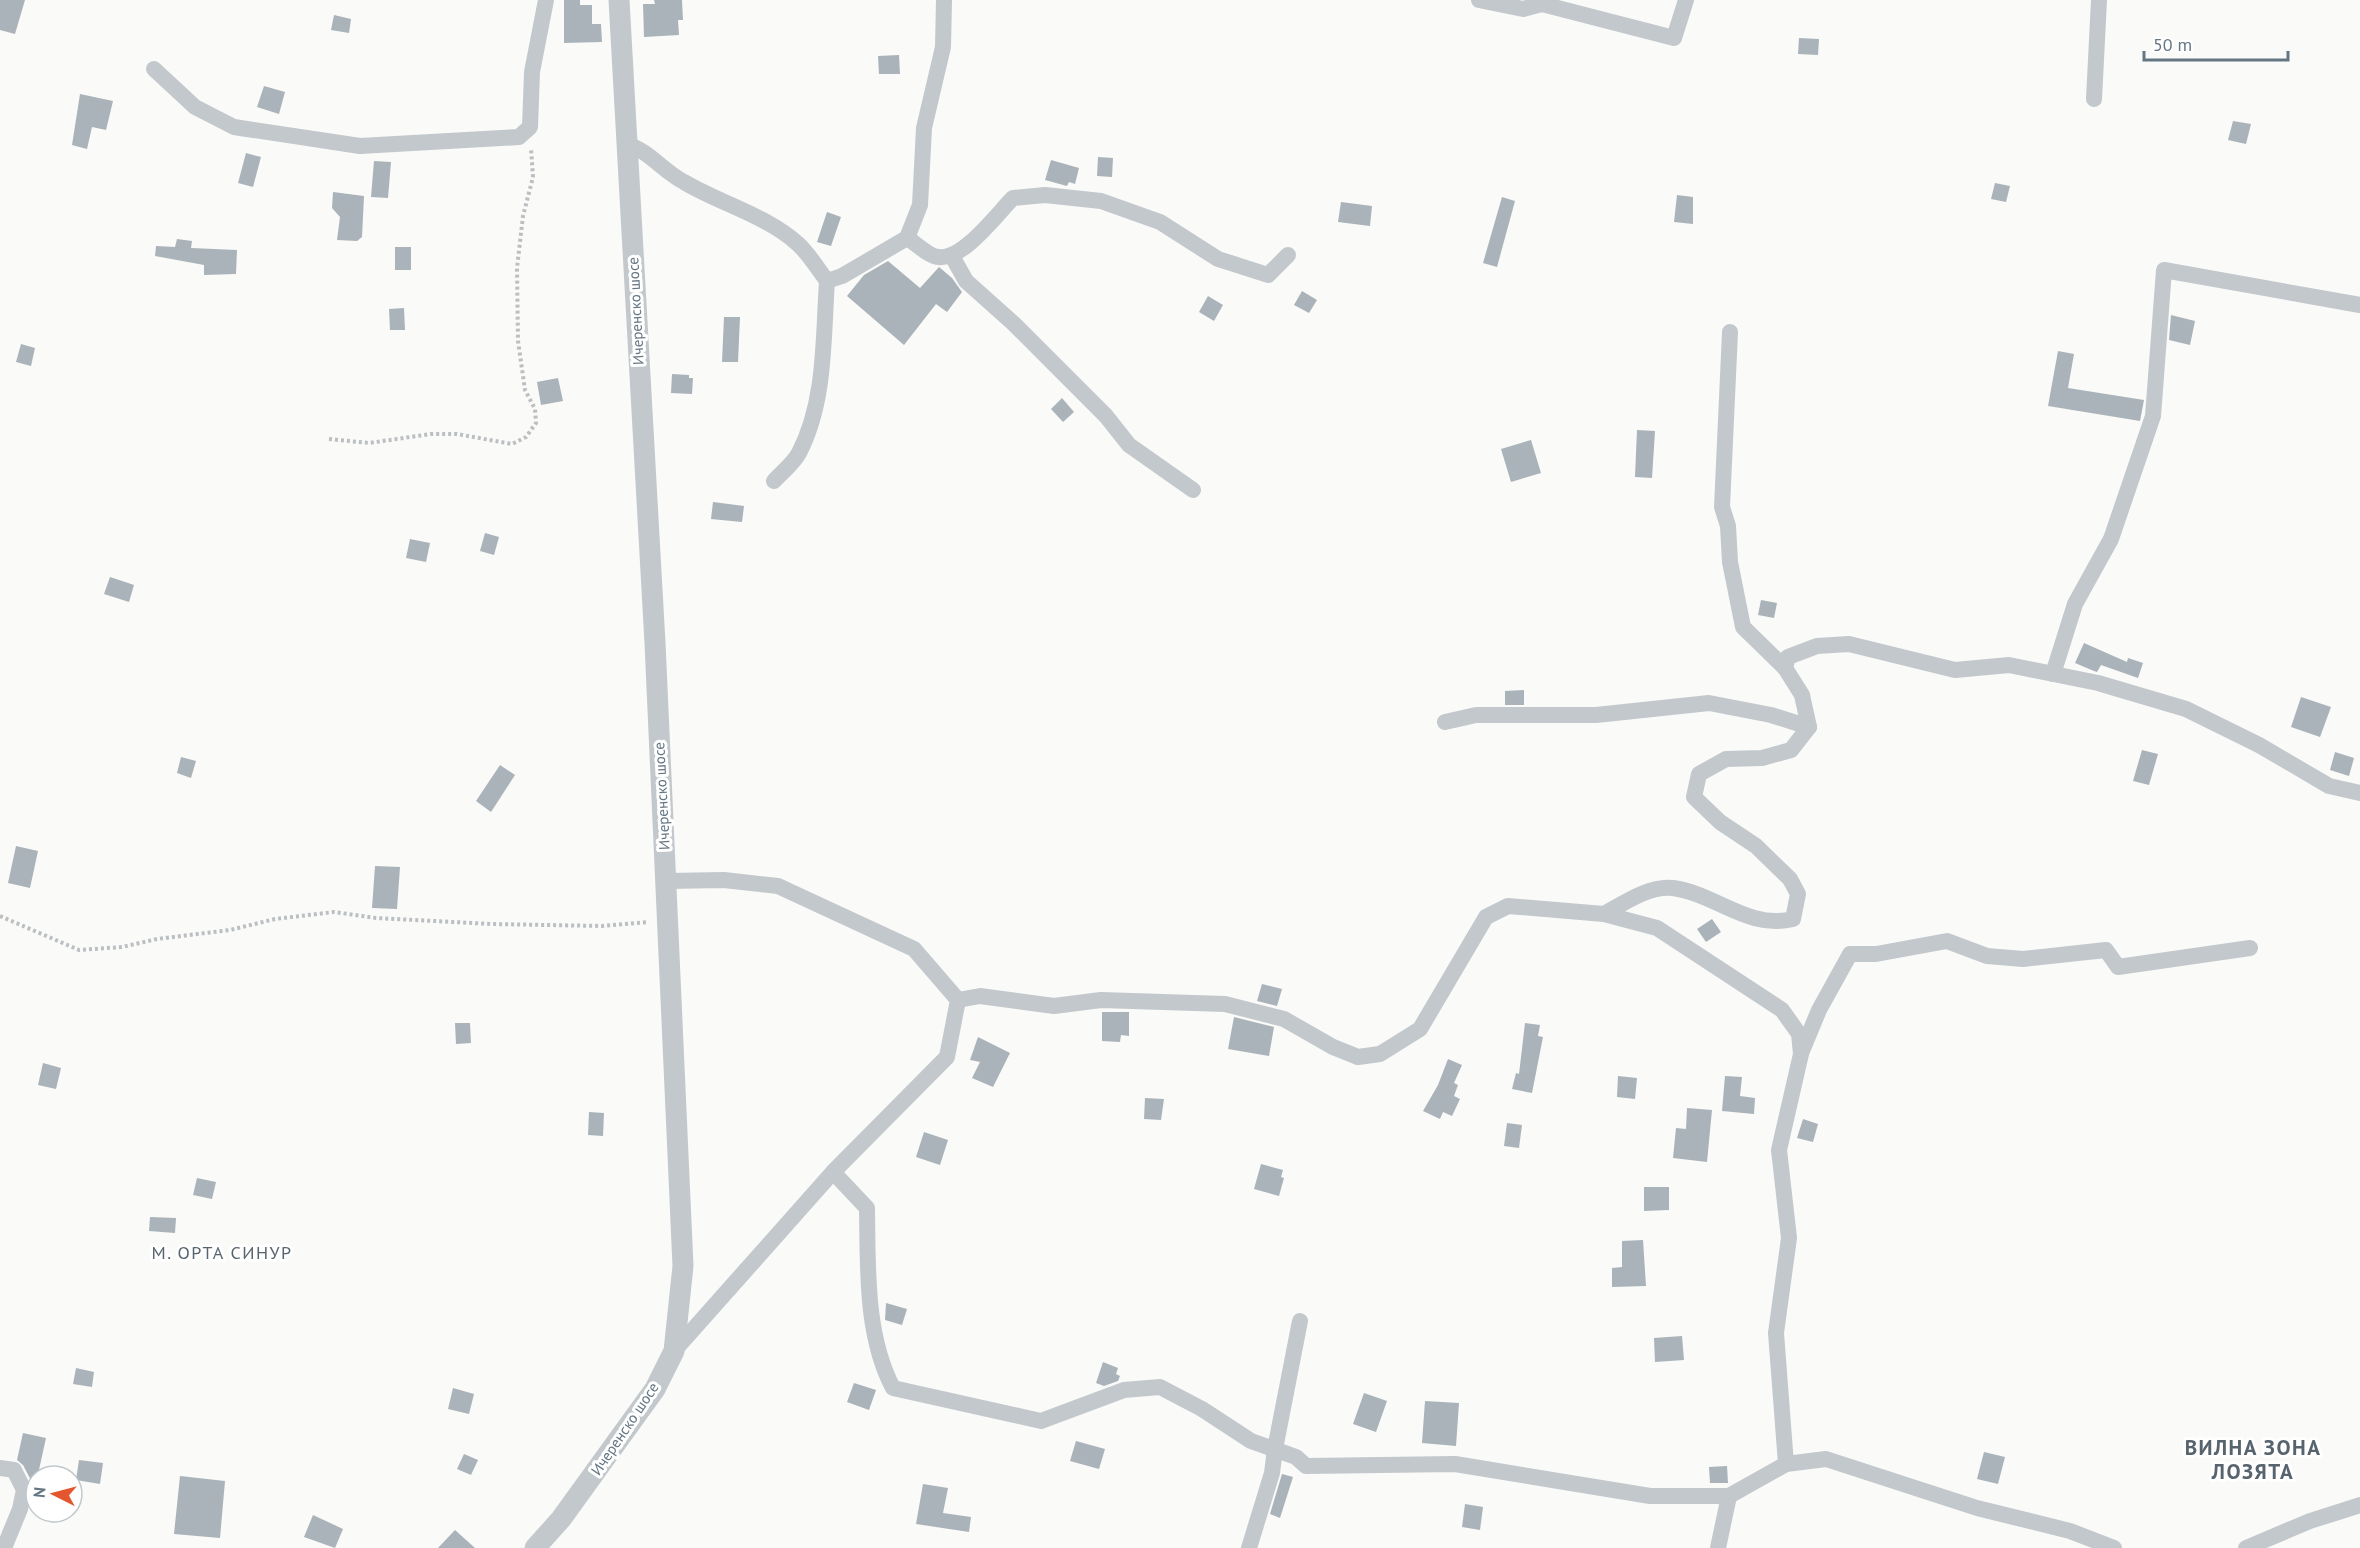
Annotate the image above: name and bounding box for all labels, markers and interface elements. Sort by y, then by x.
scale bar [2144,24,2288,62]
text: 50 m [2153,33,2192,56]
street label: Ичеренско шосе [623,257,648,365]
street label: Ичеренско шосе [649,742,674,850]
district label: М. ОРТА СИНУР [151,1241,293,1264]
street label: Ичеренско шосе [587,1379,663,1479]
district label: ВИЛНА ЗОНА ЛОЗЯТА [2185,1434,2321,1485]
north arrow [24,1464,84,1524]
text: N [29,1486,50,1499]

